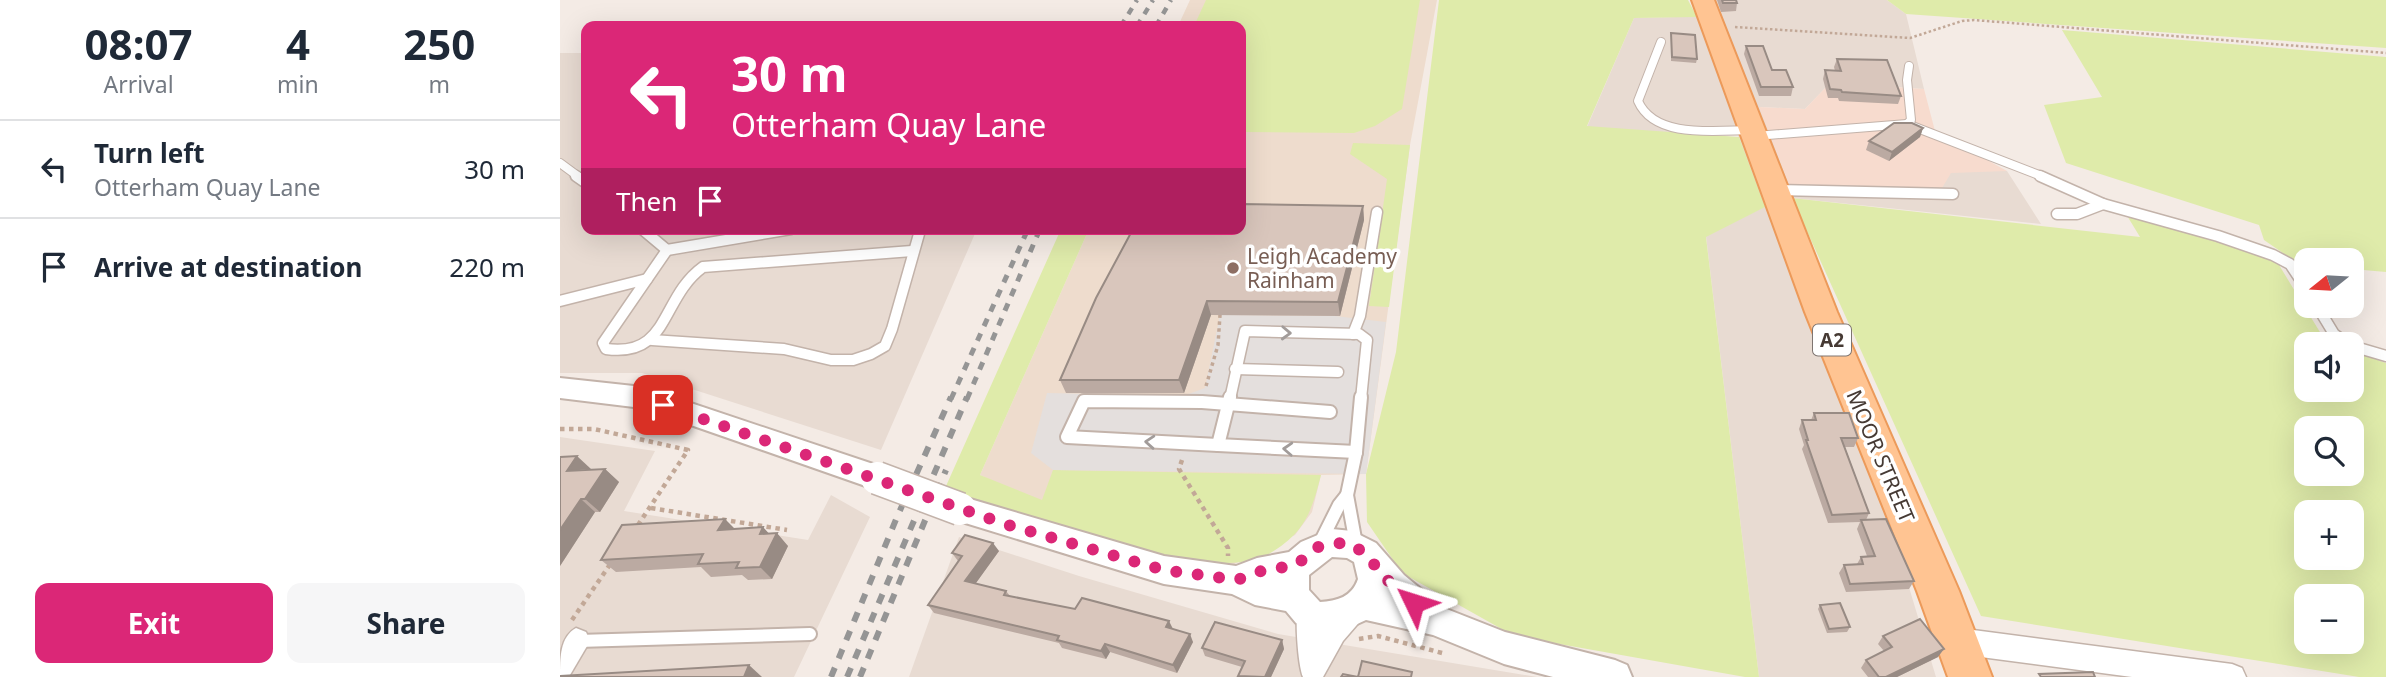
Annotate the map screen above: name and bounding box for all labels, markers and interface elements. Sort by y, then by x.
text: 08:07 [85,15,192,72]
text: 4 [286,15,310,72]
text: 250 [403,15,475,72]
text: 30 m [731,40,848,106]
icon: left [616,49,707,140]
text: Arrival [103,68,174,100]
text: min [277,68,319,100]
text: m [429,68,450,100]
text: Otterham Quay Lane [731,103,1046,146]
text: Turn left [94,135,205,171]
icon: left [35,150,73,188]
text: 30 m [464,151,525,187]
text: Otterham Quay Lane [94,171,321,203]
icon: arrive [691,182,729,220]
text: Then [616,183,677,219]
place label: Leigh Academy Rainham [1247,242,1397,294]
icon: arrive [35,248,73,286]
north arrow [2294,248,2364,318]
map controls [2294,248,2364,654]
text: Arrive at destination [94,249,363,285]
text: 220 m [449,249,525,285]
marker: Leigh Academy Rainham [1225,260,1241,276]
road number: A2 [1813,324,1851,356]
one-way arrow [1281,325,1292,340]
button: sound [2294,332,2364,402]
pin [633,375,693,435]
street label: MOOR STREET [1840,385,1922,527]
icon: arrive [644,386,682,424]
button: search [2294,416,2364,486]
one-way arrow [1144,435,1155,450]
one-way arrow [1282,441,1293,456]
button: + [2294,500,2364,570]
position arrow [1377,566,1451,640]
button: Exit [35,583,273,663]
button: Share [287,583,525,663]
button: − [2294,584,2364,654]

